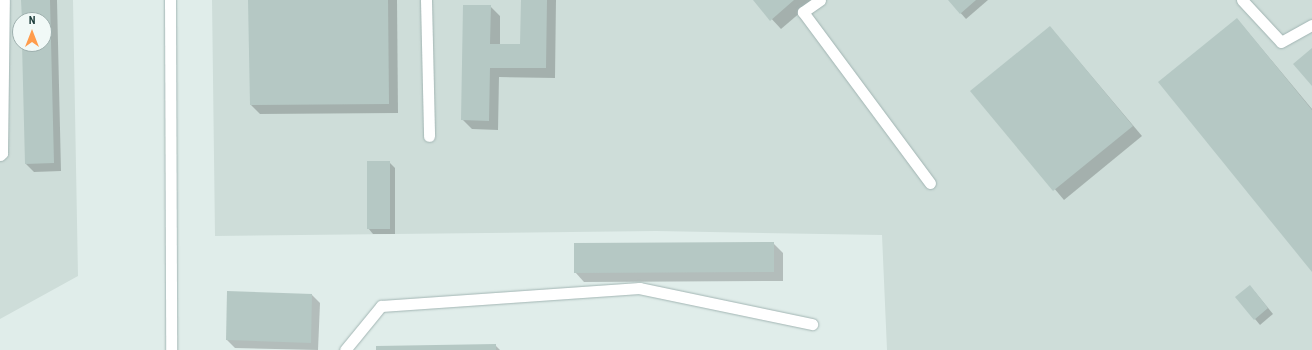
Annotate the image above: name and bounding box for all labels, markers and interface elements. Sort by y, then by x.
north arrow [12,12,52,52]
text: N [29,14,35,27]

